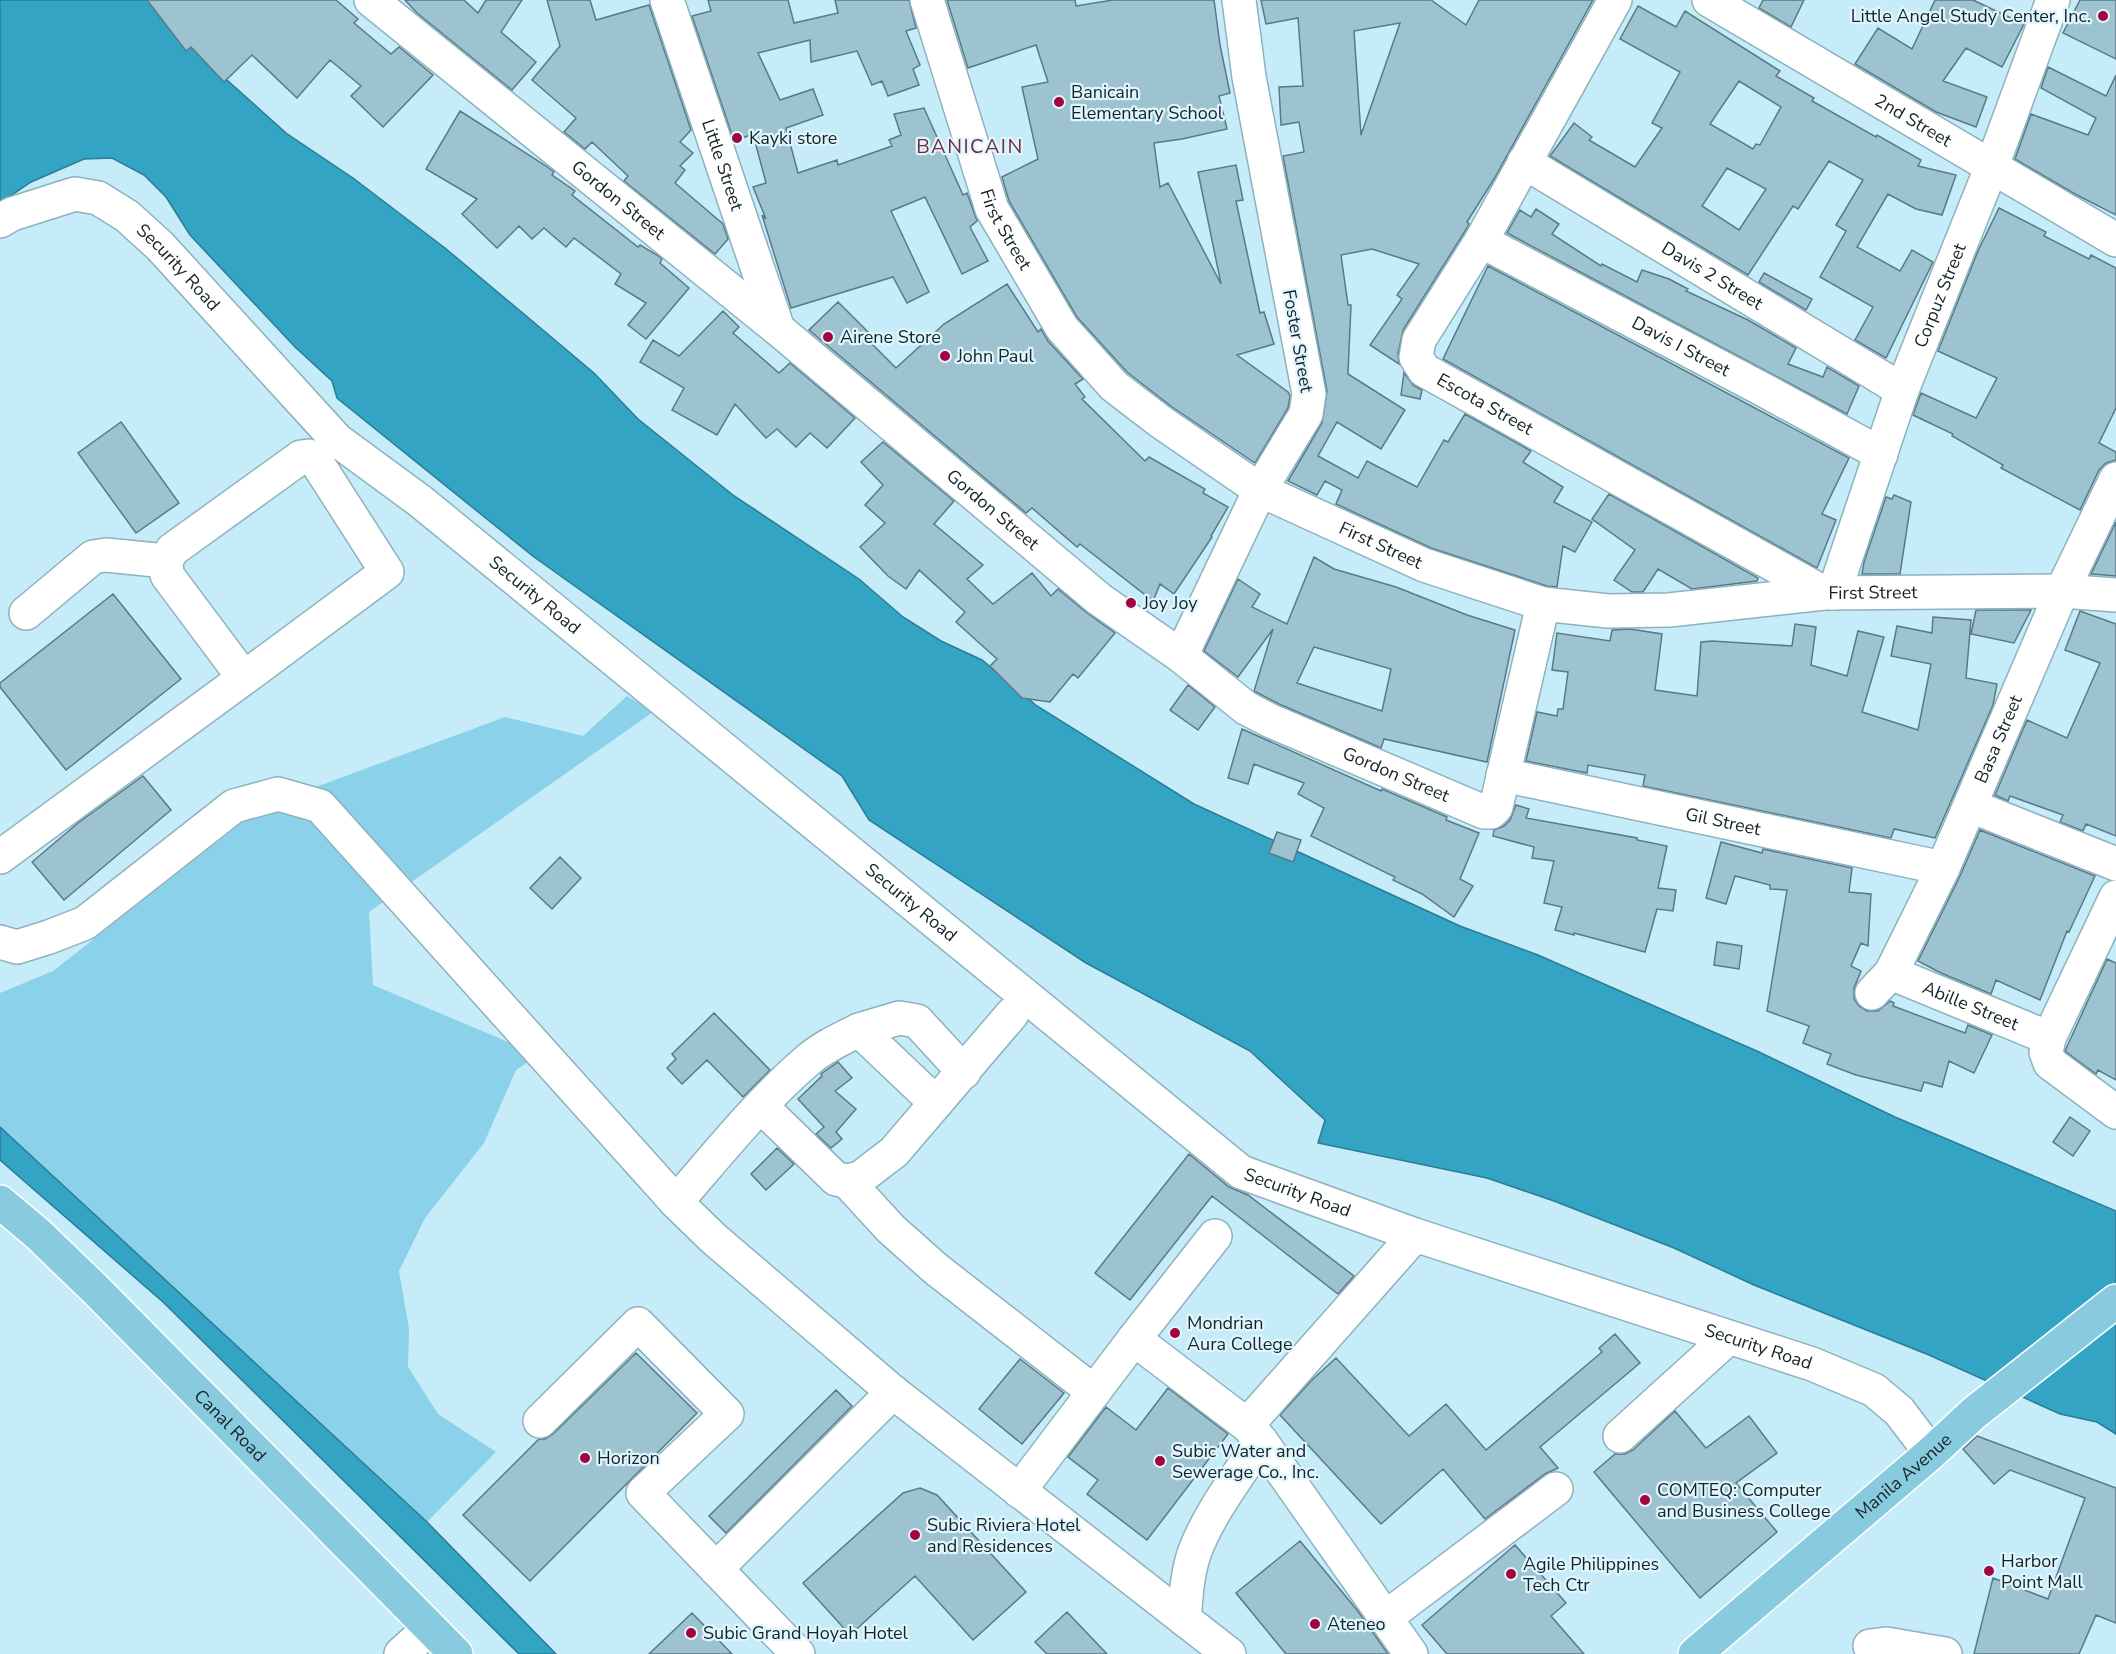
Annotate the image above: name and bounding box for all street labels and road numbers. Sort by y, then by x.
street label: 2nd Street [1870,88,1957,153]
street label: Little Street [696,116,749,214]
street label: Gordon Street [566,155,671,246]
street label: First Street [974,186,1038,275]
street label: Security Road [131,218,225,316]
street label: Davis 2 Street [1657,236,1768,316]
street label: Corpuz Street [1908,239,1972,351]
street label: Foster Street [1277,288,1319,395]
street label: Davis I Street [1628,311,1735,382]
street label: Escota Street [1433,368,1538,441]
street label: Gordon Street [941,464,1045,556]
street label: First Street [1335,516,1427,575]
street label: Security Road [484,550,586,640]
street label: First Street [1828,580,1918,605]
street label: Basa Street [1969,691,2028,787]
street label: Gordon Street [1339,741,1454,808]
street label: Gil Street [1683,802,1764,841]
street label: Security Road [860,858,962,947]
street label: Abille Street [1919,975,2023,1036]
street label: Security Road [1241,1162,1354,1223]
street label: Security Road [1701,1318,1815,1375]
street label: Canal Road [189,1384,271,1467]
street label: Manila Avenue [1850,1428,1957,1524]

